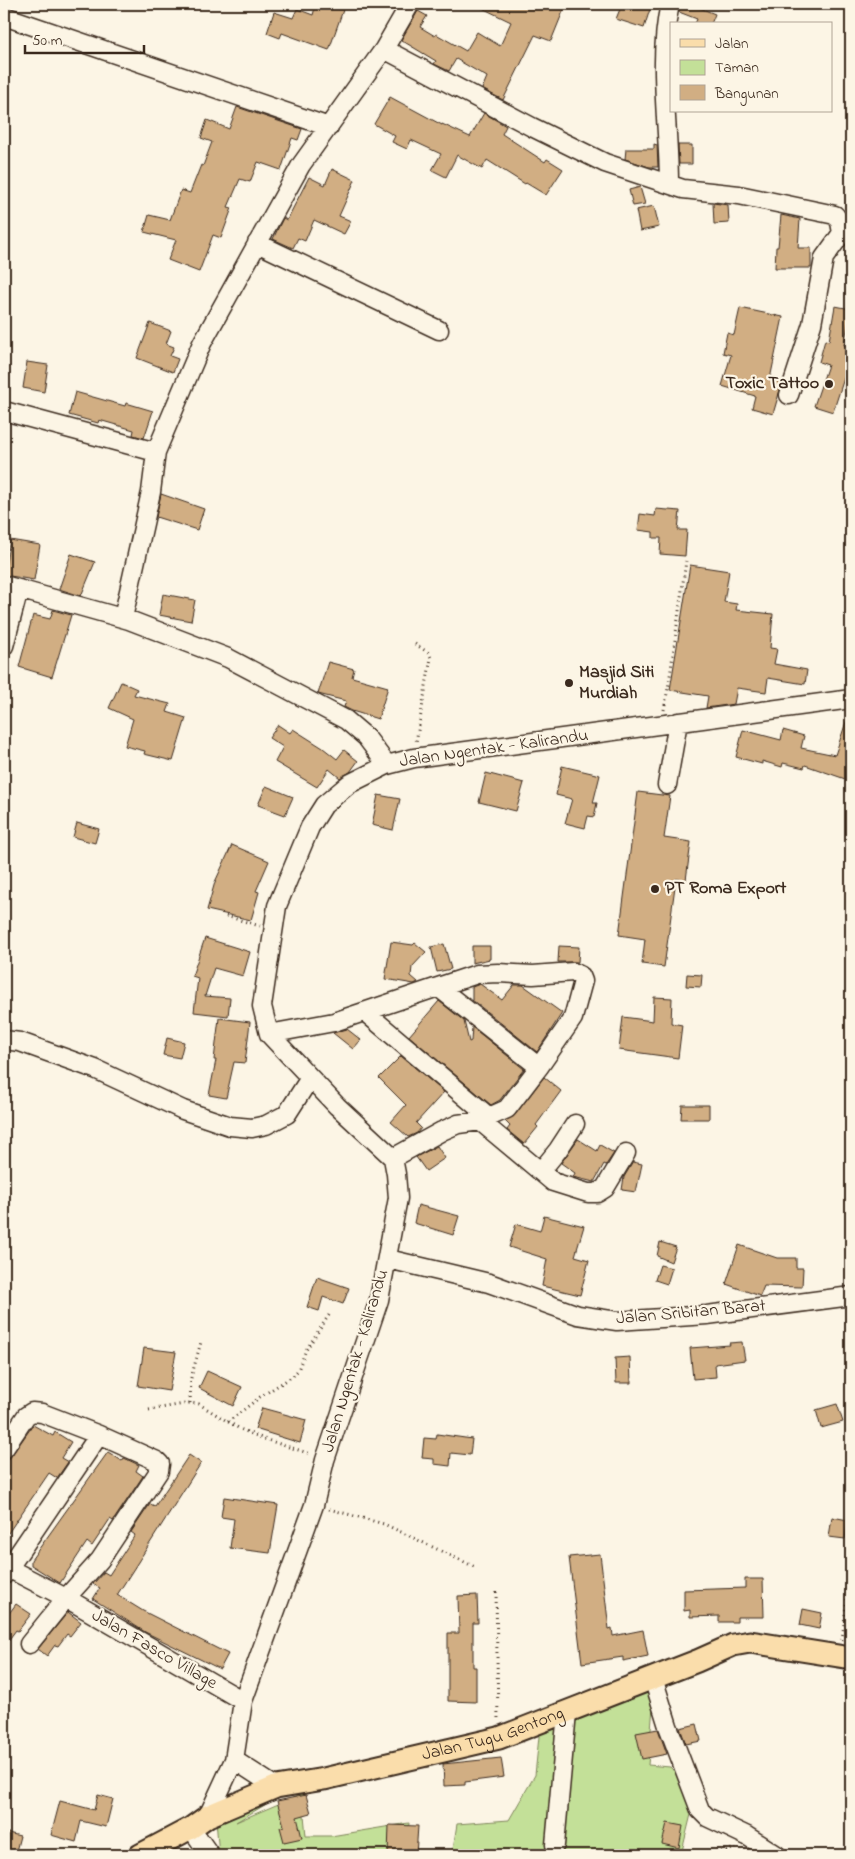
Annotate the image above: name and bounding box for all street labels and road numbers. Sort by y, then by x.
street label: Jalan Ngentak - Kalirandu [398,723,590,776]
street label: Jalan Ngentak - Kalirandu [316,1266,397,1456]
street label: Jalan Sribitan Barat [615,1294,767,1332]
street label: Jalan Fasco Village [86,1603,223,1698]
street label: Jalan Tugu Gentong [419,1701,568,1769]

